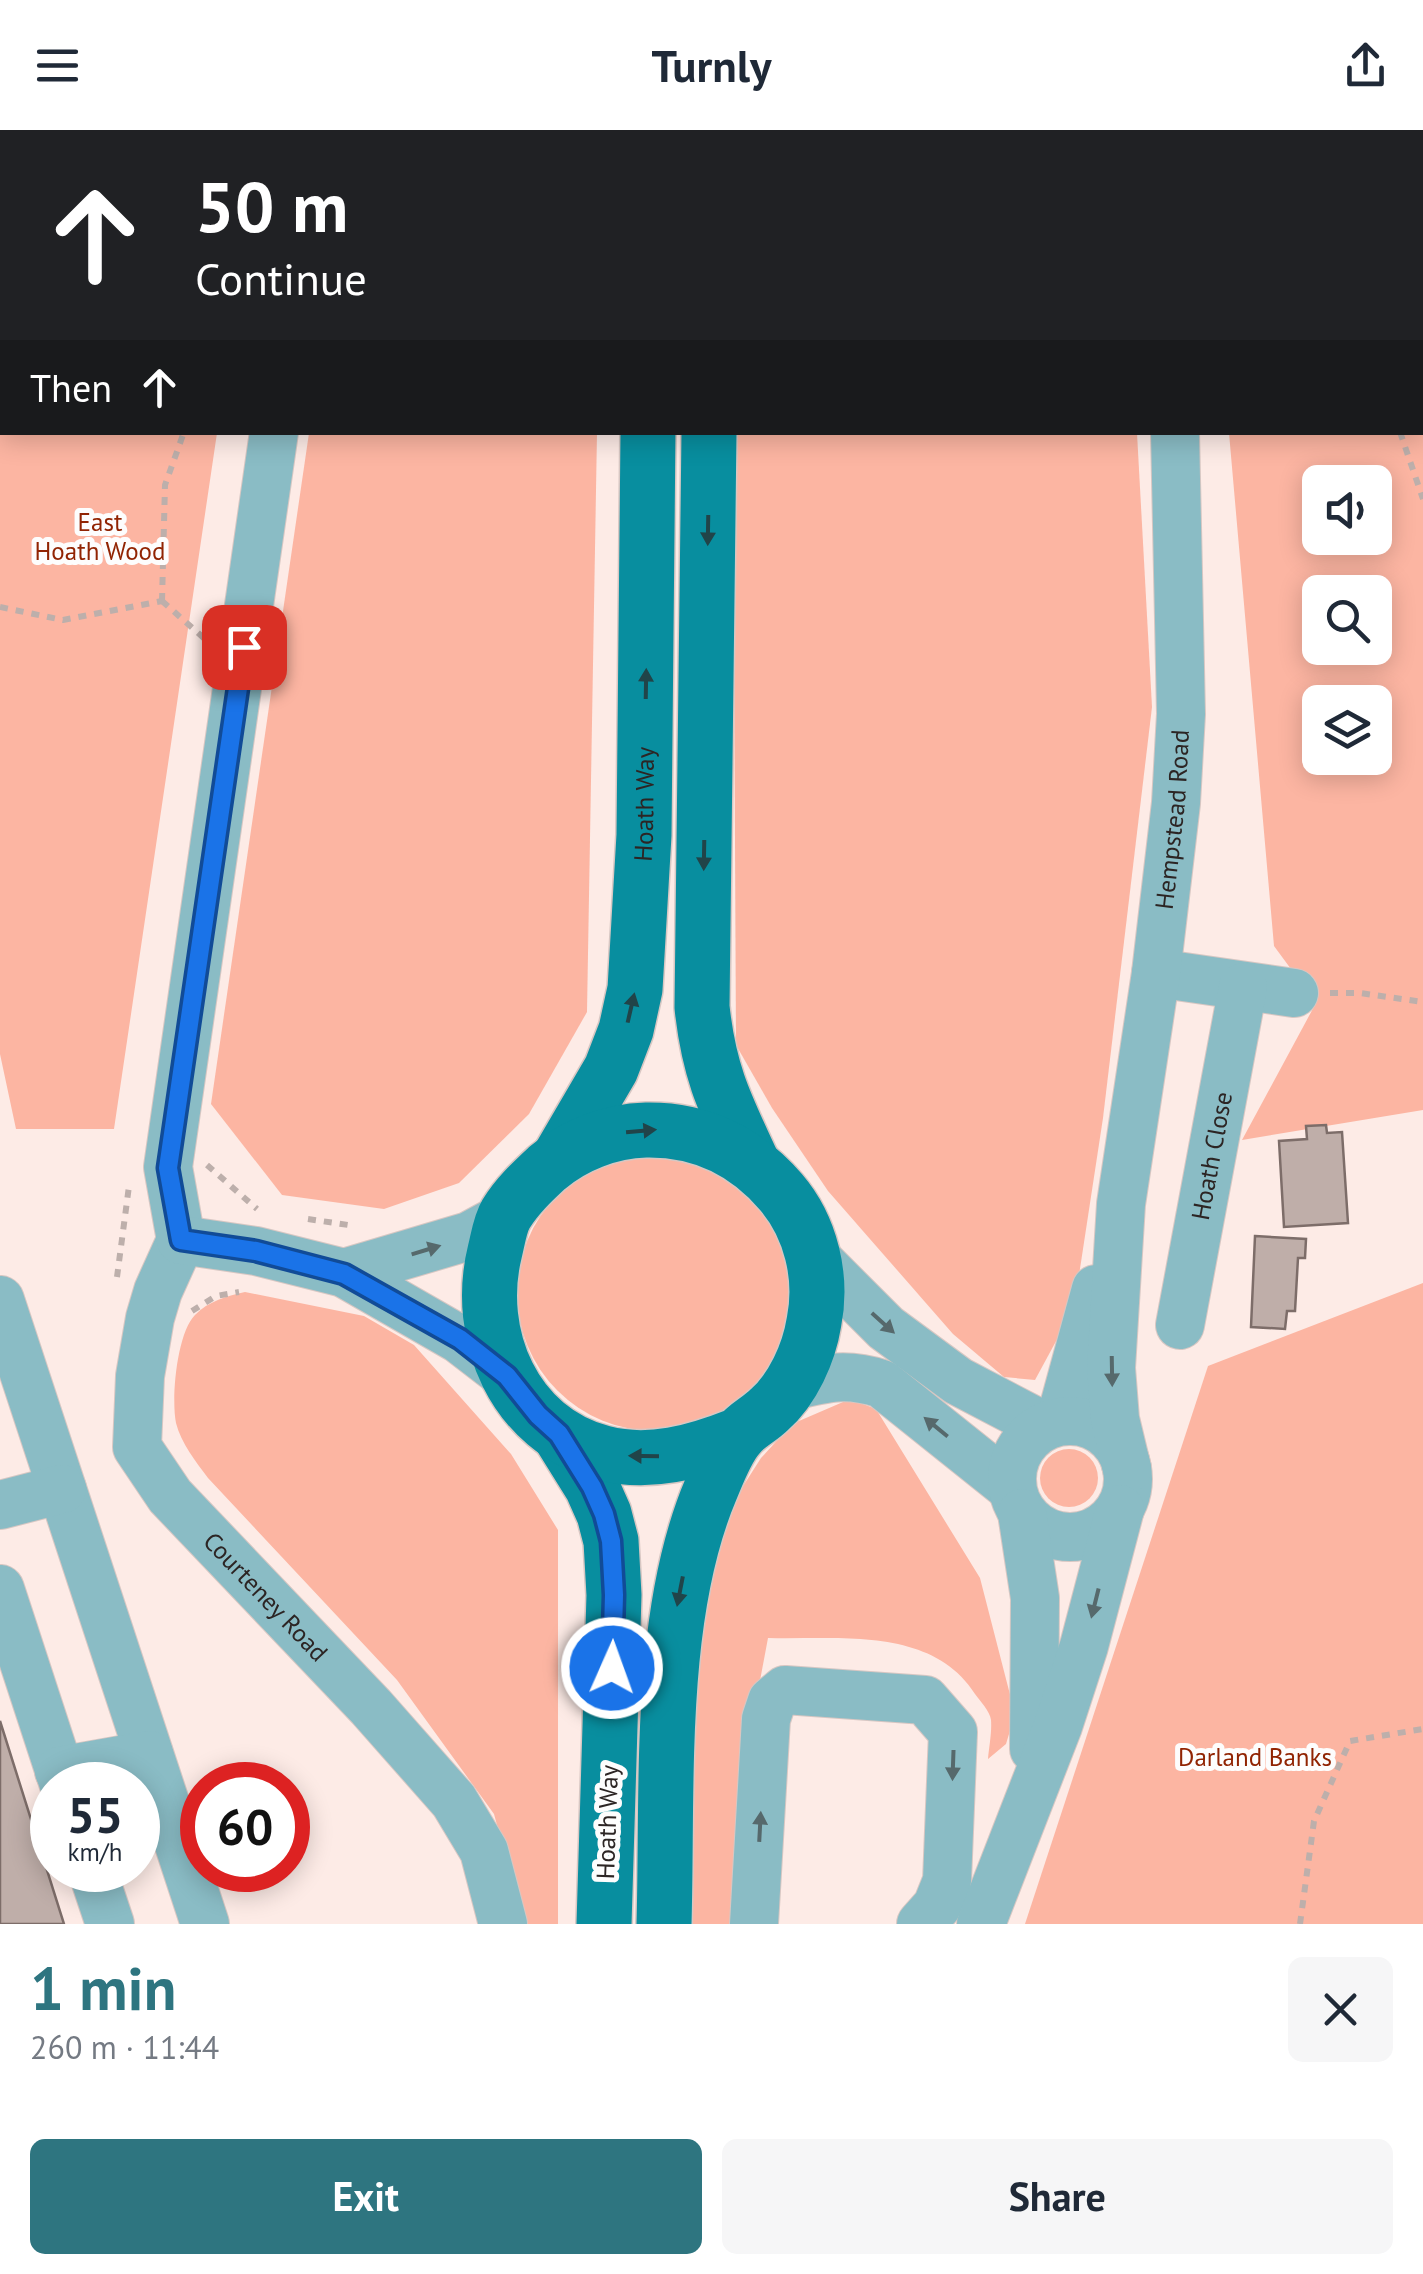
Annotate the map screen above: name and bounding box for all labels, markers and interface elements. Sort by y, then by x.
text: Turnly [651,36,772,94]
icon: menu [30,38,85,93]
icon: share [1338,38,1393,93]
text: 50 m [195,161,348,251]
icon: ahead [30,170,160,300]
text: Continue [195,249,367,307]
icon: ahead [132,360,187,415]
text: Then [30,363,112,412]
map controls [1302,465,1392,775]
button: sound [1302,465,1392,555]
park label: East Hoath Wood [35,506,165,567]
one-way arrow [700,514,716,546]
button: search [1302,575,1392,665]
pin [202,605,287,690]
icon: arrive [217,620,272,675]
one-way arrow [638,667,654,699]
button: layers [1302,685,1392,775]
street label: Hempstead Road [1148,729,1196,911]
street label: Hoath Way [626,746,661,862]
one-way arrow [696,839,712,871]
one-way arrow [623,992,639,1023]
street label: Hoath Close [1184,1089,1239,1223]
one-way arrow [626,1123,657,1139]
one-way arrow [411,1242,442,1257]
one-way arrow [870,1312,895,1334]
one-way arrow [1104,1356,1120,1388]
one-way arrow [923,1417,948,1438]
one-way arrow [628,1448,659,1464]
street label: Courteney Road [197,1525,335,1668]
one-way arrow [672,1576,688,1607]
one-way arrow [1087,1588,1103,1619]
position arrow [560,1616,664,1720]
park label: Darland Banks [1178,1741,1332,1773]
one-way arrow [944,1749,960,1781]
speed limit sign: 60 [180,1762,310,1892]
street label: Hoath Way [589,1764,625,1880]
text: 55 [67,1782,123,1847]
one-way arrow [752,1810,768,1842]
text: km/h [68,1836,122,1868]
text: 1 min [30,1949,176,2027]
button: close [1288,1957,1393,2062]
text: 260 m · 11:44 [30,2026,219,2068]
button: Exit [30,2139,702,2254]
button: Share [722,2139,1393,2254]

